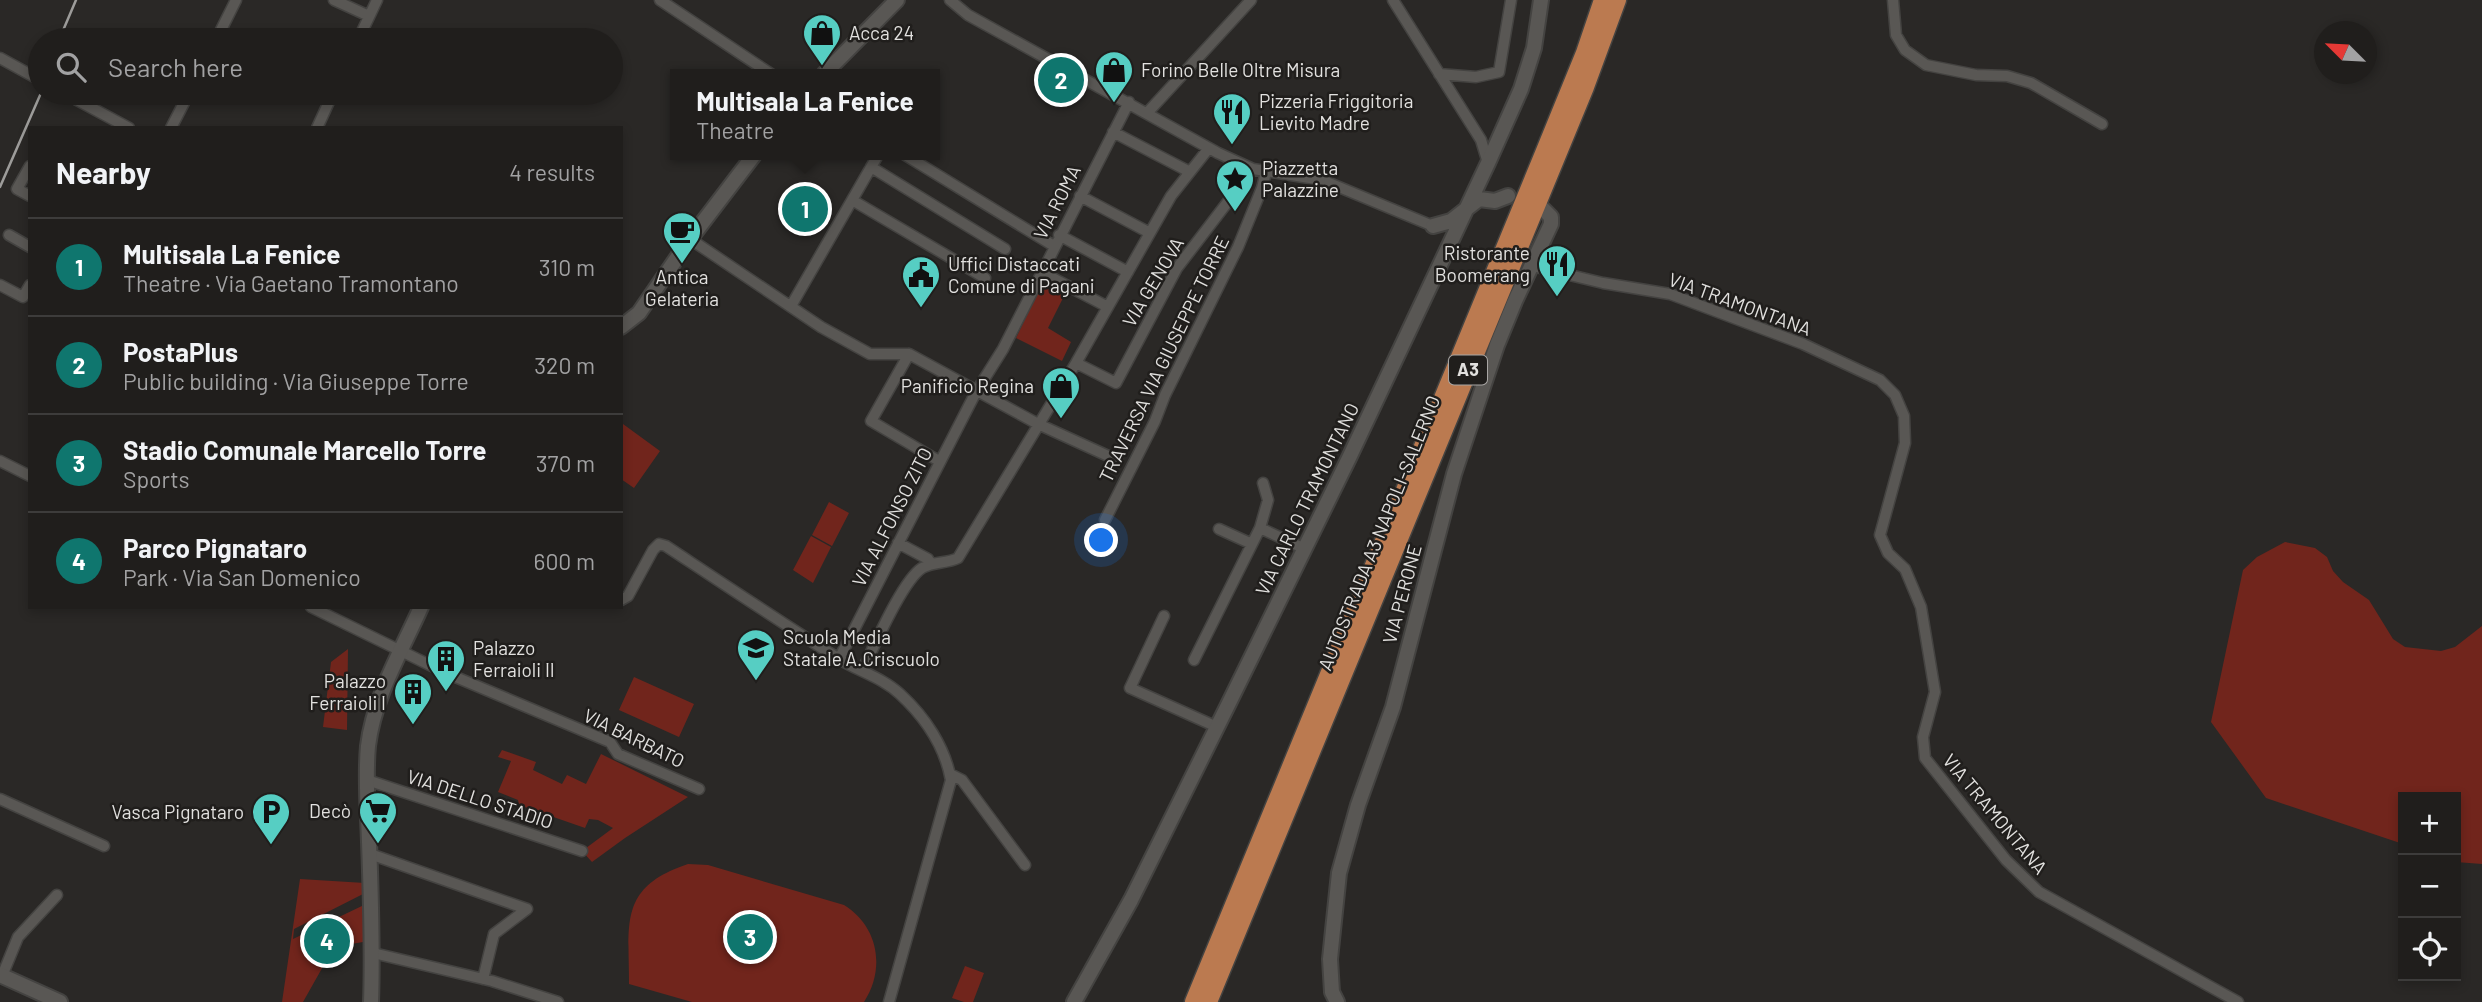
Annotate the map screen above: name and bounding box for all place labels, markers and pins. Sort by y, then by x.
shop icon: Acca 24 [801,12,843,67]
place label: Acca 24 [849,21,914,44]
shop icon: Forino Belle Oltre Misura [1093,49,1135,104]
pin: 2 [1038,54,1084,106]
place label: Forino Belle Oltre Misura [1141,58,1340,81]
place label: Pizzeria Friggitoria Lievito Madre [1259,89,1413,134]
restaurant icon: Pizzeria Friggitoria Lievito Madre [1211,91,1253,146]
place label: Piazzetta Palazzine [1262,156,1339,201]
place icon: Piazzetta Palazzine [1214,158,1256,213]
pin: 1 [782,183,828,235]
cafe icon: Antica Gelateria [661,210,703,265]
place label: Ristorante Boomerang [1435,241,1530,286]
restaurant icon: Ristorante Boomerang [1536,243,1578,298]
place label: Uffici Distaccati Comune di Pagani [948,252,1095,297]
public building icon: Uffici Distaccati Comune di Pagani [900,254,942,309]
place label: Antica Gelateria [645,265,719,310]
shop icon: Panificio Regina [1040,365,1082,420]
place label: Panificio Regina [901,374,1034,397]
place label: Scuola Media Statale A.Criscuolo [783,625,940,670]
school or university icon: Scuola Media Statale A.Criscuolo [735,627,777,682]
place label: Palazzo Ferraioli II [473,636,555,681]
building icon: Palazzo Ferraioli II [425,638,467,693]
place label: Palazzo Ferraioli I [309,669,386,714]
building icon: Palazzo Ferraioli I [392,671,434,726]
supermarket icon: Decò [357,790,399,845]
parking icon: Vasca Pignataro [250,791,292,846]
place label: Decò [309,799,351,822]
place label: Vasca Pignataro [112,800,244,823]
pin: 3 [727,911,773,963]
pin: 4 [304,915,350,967]

